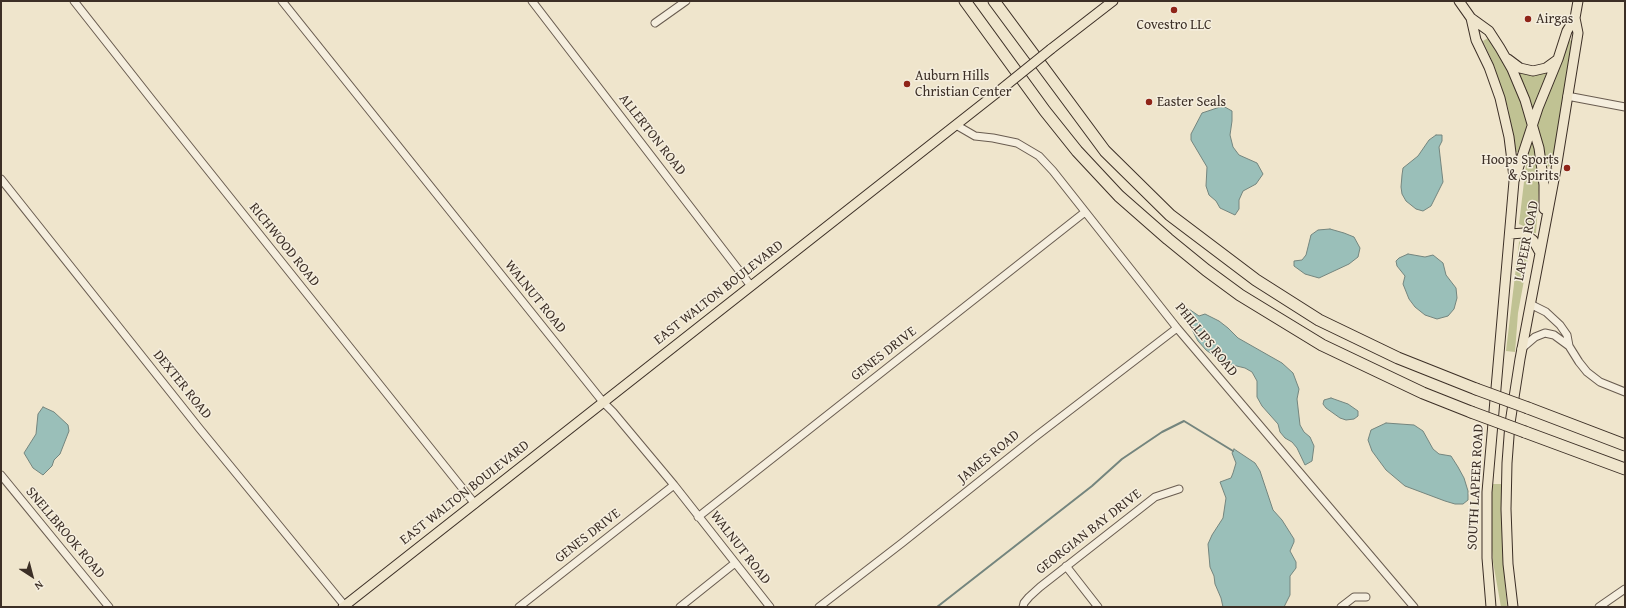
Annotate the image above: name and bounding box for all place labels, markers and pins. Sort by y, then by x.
marker: Covestro LLC [1169,5,1179,15]
place label: Airgas [1536,11,1573,27]
marker: Airgas [1523,14,1533,24]
place label: Covestro LLC [1136,17,1212,33]
place label: Auburn Hills Christian Center [915,68,1011,100]
marker: Auburn Hills Christian Center [902,79,912,89]
place label: Easter Seals [1157,94,1226,110]
marker: Easter Seals [1144,97,1154,107]
place label: Hoops Sports & Spirits [1481,152,1559,184]
marker: Hoops Sports & Spirits [1562,163,1572,173]

